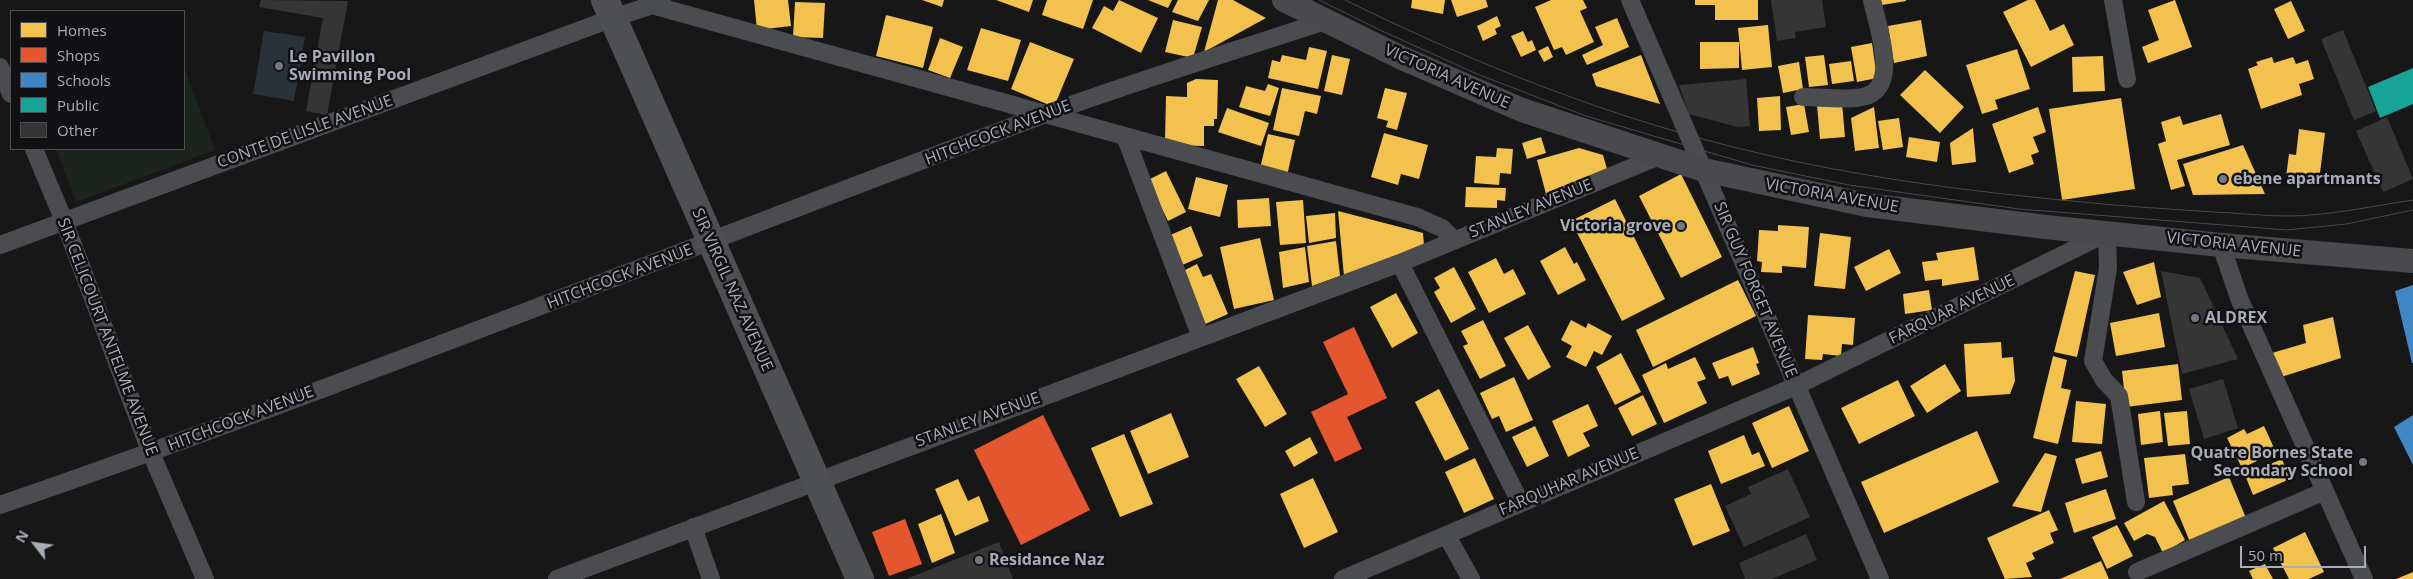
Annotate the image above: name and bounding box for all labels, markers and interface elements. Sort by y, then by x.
legend [10,10,185,150]
text: Homes [57,20,107,40]
street label: VICTORIA AVENUE [1381,41,1513,113]
text: Shops [57,45,100,65]
place label: Le Pavillon Swimming Pool [289,47,411,85]
marker: Le Pavillon Swimming Pool [273,60,285,72]
text: Schools [57,70,111,90]
street label: CONTE DE LISLE AVENUE [215,91,395,173]
text: Public [57,95,99,115]
street label: HITCHCOCK AVENUE [922,96,1074,170]
text: Other [57,120,98,140]
place label: ebene apartmants [2233,169,2381,189]
marker: ebene apartmants [2217,173,2229,185]
street label: VICTORIA AVENUE [1764,175,1900,217]
street label: STANLEY AVENUE [1467,176,1595,242]
street label: SIR GUY FORGET AVENUE [1709,199,1801,381]
street label: SIR VIRGIL NAZ AVENUE [687,206,777,374]
street label: SIR CELICOURT ANTELME AVENUE [53,216,161,458]
place label: Victoria grove [1560,216,1671,236]
marker: Victoria grove [1675,220,1687,232]
street label: VICTORIA AVENUE [2166,228,2302,262]
street label: HITCHCOCK AVENUE [544,240,696,314]
street label: FARQUAR AVENUE [1886,271,2018,349]
place label: ALDREX [2205,308,2267,328]
marker: ALDREX [2189,312,2201,324]
street label: HITCHCOCK AVENUE [165,382,317,456]
street label: STANLEY AVENUE [913,389,1043,451]
place label: Quatre Bornes State Secondary School [2190,443,2353,481]
street label: FARQUHAR AVENUE [1496,444,1642,520]
marker: Quatre Bornes State Secondary School [2357,456,2369,468]
north arrow [10,519,60,569]
text: N [10,527,33,546]
scale bar [2243,536,2369,568]
text: 50 m [2248,545,2283,565]
place label: Residance Naz [989,550,1104,570]
marker: Residance Naz [973,554,985,566]

